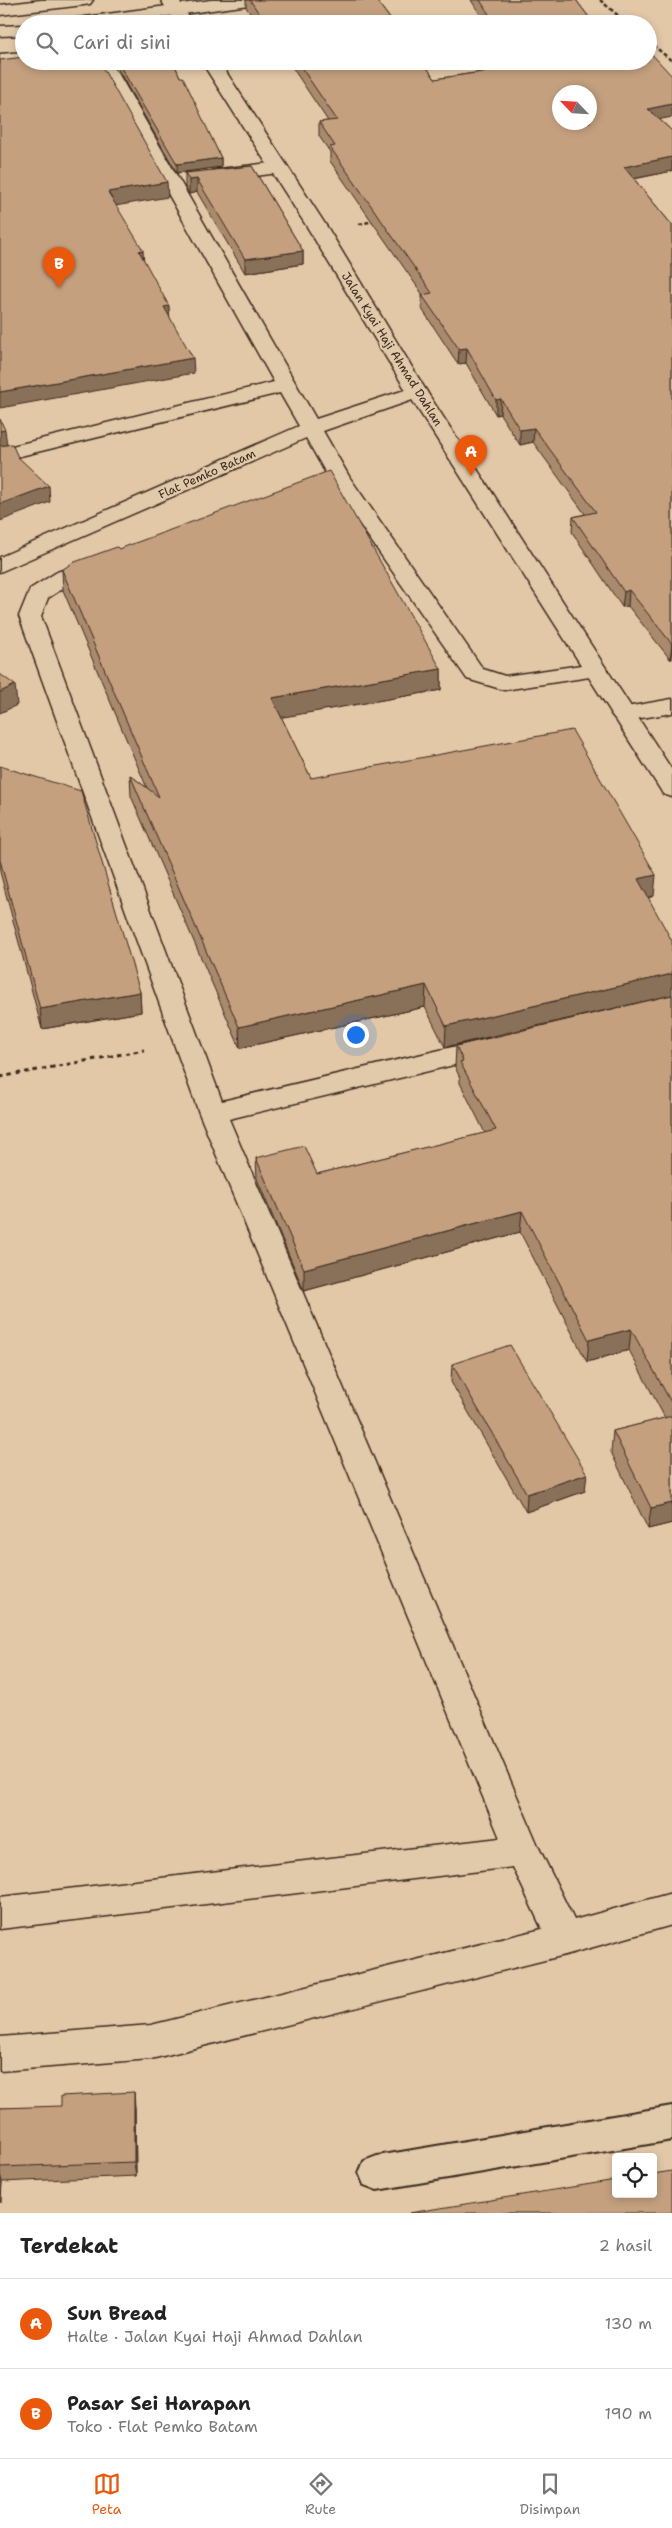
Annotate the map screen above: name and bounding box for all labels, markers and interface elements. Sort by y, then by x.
search box [15,15,657,70]
icon: search [33,29,61,57]
text: Cari di sini [73,30,171,55]
north arrow [552,85,597,130]
pin: B [43,247,75,288]
street label: Jalan Kyai Haji Ahmad Dahlan [338,269,446,429]
pin: A [455,435,487,476]
street label: Flat Pemko Batam [156,445,258,503]
your location [343,1022,369,1048]
map controls [612,2153,657,2198]
button: locate [612,2153,657,2198]
text: Terdekat [20,2232,118,2260]
text: 2 hasil [599,2235,652,2256]
text: Sun Bread [67,2301,167,2326]
text: A [30,2313,42,2334]
text: 130 m [605,2313,652,2334]
text: Halte · Jalan Kyai Haji Ahmad Dahlan [67,2326,362,2347]
text: Pasar Sei Harapan [67,2391,251,2416]
text: B [31,2403,41,2424]
text: 190 m [605,2403,652,2424]
text: Toko · Flat Pemko Batam [67,2416,258,2437]
tab: Peta [92,2470,122,2518]
tab: Rute [305,2470,336,2518]
tab: Disimpan [520,2470,580,2518]

